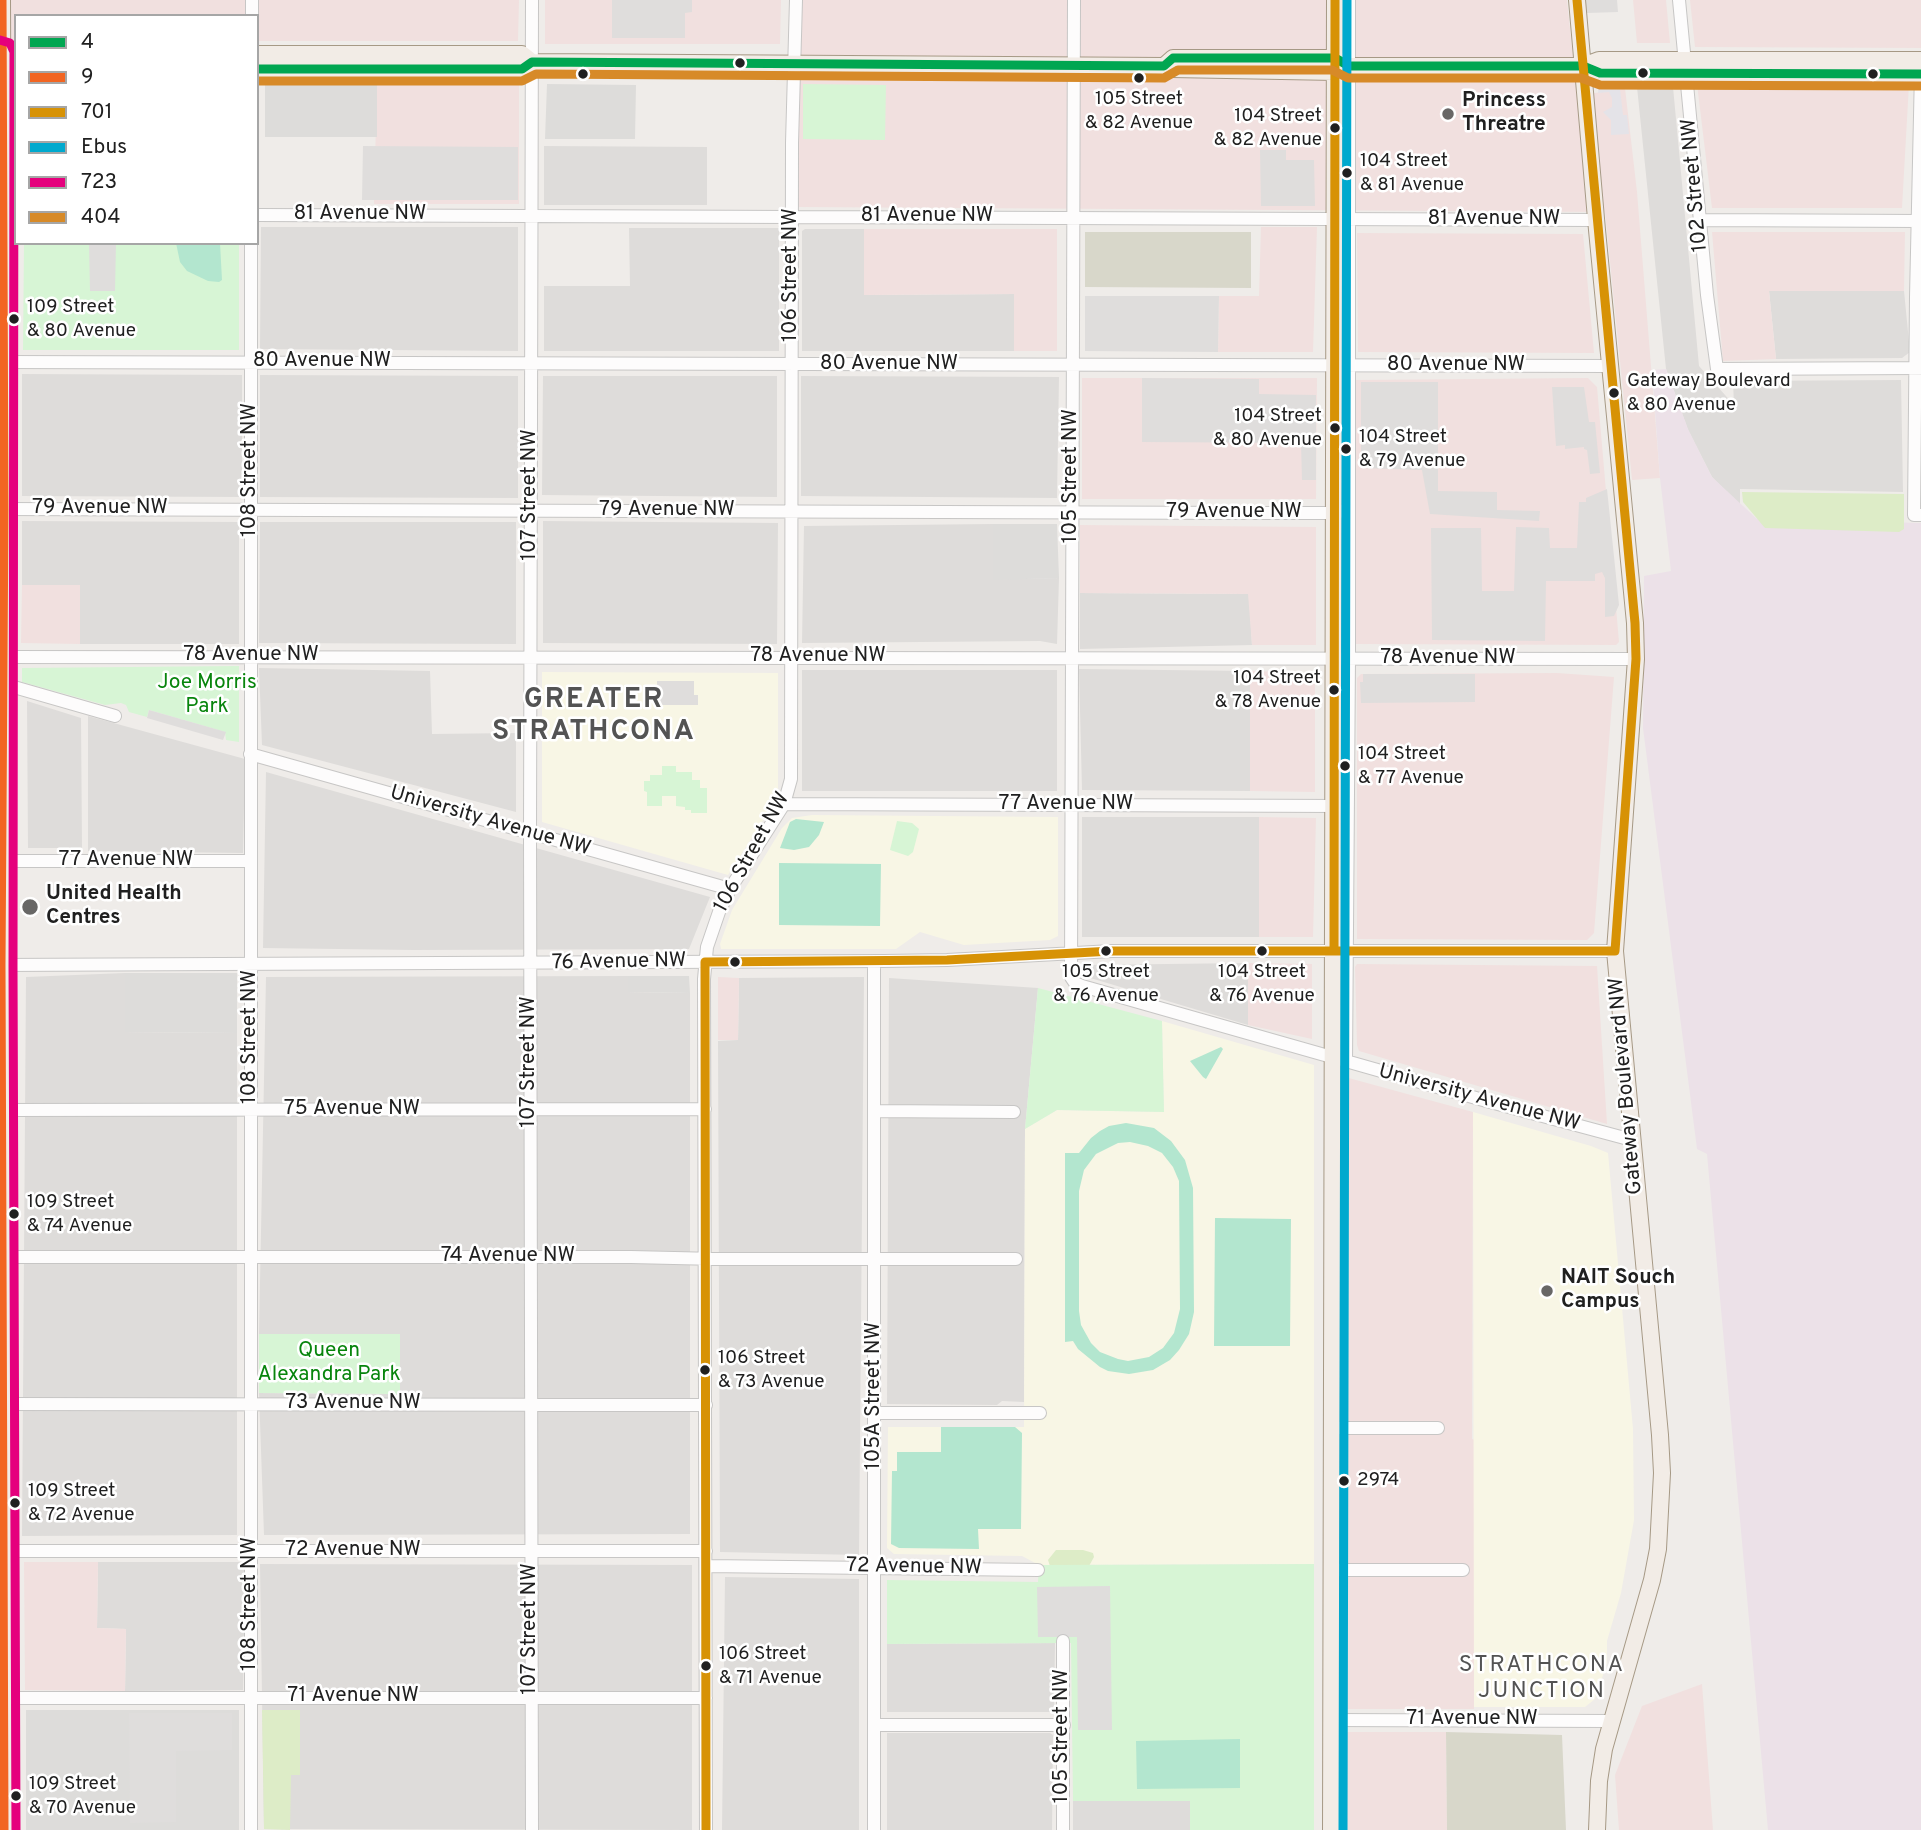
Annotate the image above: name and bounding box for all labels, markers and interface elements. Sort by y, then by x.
legend [14,14,259,245]
text: 4 [81,29,94,56]
unlabelled marker [733,56,747,70]
text: 9 [81,64,94,91]
unlabelled marker [1636,66,1650,80]
unlabelled marker [576,67,590,81]
unlabelled marker [1866,67,1880,81]
marker: 105 Street & 82 Avenue [1132,71,1146,85]
place label: 105 Street & 82 Avenue [1085,89,1193,133]
place label: Princess Threatre [1462,89,1546,139]
text: 701 [81,99,113,126]
place label: 104 Street & 82 Avenue [1214,106,1322,150]
marker: Princess Threatre [1440,106,1456,122]
street label: 102 Street NW [1678,117,1714,253]
marker: 104 Street & 82 Avenue [1328,121,1342,135]
text: Ebus [81,134,127,161]
place label: 104 Street & 81 Avenue [1360,151,1464,195]
marker: 104 Street & 81 Avenue [1340,166,1354,180]
text: 723 [81,169,117,196]
street label: 81 Avenue NW [294,202,426,228]
text: 404 [81,204,121,231]
street label: 81 Avenue NW [861,204,993,230]
street label: 81 Avenue NW [1428,207,1560,233]
street label: 106 Street NW [779,208,805,342]
place label: 109 Street & 80 Avenue [27,297,136,341]
marker: 109 Street & 80 Avenue [7,312,21,326]
street label: 80 Avenue NW [253,349,391,375]
street label: 80 Avenue NW [820,352,958,378]
street label: 80 Avenue NW [1387,353,1525,379]
place label: Gateway Boulevard & 80 Avenue [1627,371,1791,415]
marker: Gateway Boulevard & 80 Avenue [1607,386,1621,400]
street label: 108 Street NW [238,403,264,537]
place label: 104 Street & 80 Avenue [1213,406,1322,450]
street label: 105 Street NW [1059,409,1085,543]
marker: 104 Street & 80 Avenue [1328,421,1342,435]
place label: 104 Street & 79 Avenue [1359,427,1466,471]
street label: 107 Street NW [518,429,544,561]
marker: 104 Street & 79 Avenue [1339,442,1353,456]
street label: 79 Avenue NW [32,496,168,522]
street label: 79 Avenue NW [599,498,735,524]
street label: 79 Avenue NW [1166,500,1302,526]
street label: 78 Avenue NW [183,643,319,669]
street label: 78 Avenue NW [750,644,886,670]
street label: 78 Avenue NW [1380,646,1516,672]
place label: 104 Street & 78 Avenue [1215,668,1321,712]
park label: Joe Morris Park [157,671,257,721]
marker: 104 Street & 78 Avenue [1327,683,1341,697]
district label: GREATER STRATHCONA [493,684,695,750]
place label: 104 Street & 77 Avenue [1358,744,1464,788]
marker: 104 Street & 77 Avenue [1338,759,1352,773]
street label: University Avenue NW [387,781,593,863]
street label: 106 Street NW [710,788,796,918]
street label: 77 Avenue NW [998,792,1134,818]
street label: 77 Avenue NW [58,848,194,874]
place label: United Health Centres [46,882,182,932]
marker: United Health Centres [20,897,40,917]
marker: 105 Street & 76 Avenue [1099,944,1113,958]
marker: 104 Street & 76 Avenue [1255,944,1269,958]
street label: 76 Avenue NW [551,949,687,977]
unlabelled marker [728,955,742,969]
place label: 105 Street & 76 Avenue [1053,962,1159,1006]
place label: 104 Street & 76 Avenue [1209,962,1315,1006]
street label: 108 Street NW [238,970,264,1104]
street label: Gateway Boulevard NW [1605,976,1649,1196]
street label: 107 Street NW [517,996,543,1128]
street label: University Avenue NW [1375,1060,1583,1138]
street label: 75 Avenue NW [284,1097,420,1123]
place label: 109 Street & 74 Avenue [27,1192,132,1236]
marker: 109 Street & 74 Avenue [7,1207,21,1221]
street label: 74 Avenue NW [441,1244,575,1270]
place label: NAIT Souch Campus [1561,1266,1675,1316]
marker: NAIT Souch Campus [1539,1283,1555,1299]
street label: 105A Street NW [862,1322,888,1470]
park label: Queen Alexandra Park [257,1339,401,1389]
place label: 106 Street & 73 Avenue [718,1348,824,1392]
marker: 106 Street & 73 Avenue [698,1363,712,1377]
street label: 73 Avenue NW [285,1391,421,1417]
place label: 2974 [1357,1470,1399,1492]
marker: 2974 [1337,1474,1351,1488]
place label: 109 Street & 72 Avenue [28,1481,135,1525]
marker: 109 Street & 72 Avenue [8,1496,22,1510]
street label: 108 Street NW [238,1537,264,1671]
street label: 72 Avenue NW [285,1538,421,1564]
street label: 72 Avenue NW [846,1554,982,1582]
street label: 107 Street NW [518,1563,544,1695]
place label: 106 Street & 71 Avenue [719,1644,822,1688]
district label: STRATHCONA JUNCTION [1460,1652,1624,1706]
marker: 106 Street & 71 Avenue [699,1659,713,1673]
street label: 105 Street NW [1050,1669,1076,1803]
street label: 71 Avenue NW [287,1684,419,1710]
street label: 71 Avenue NW [1406,1707,1538,1733]
place label: 109 Street & 70 Avenue [29,1774,136,1818]
marker: 109 Street & 70 Avenue [9,1789,23,1803]

